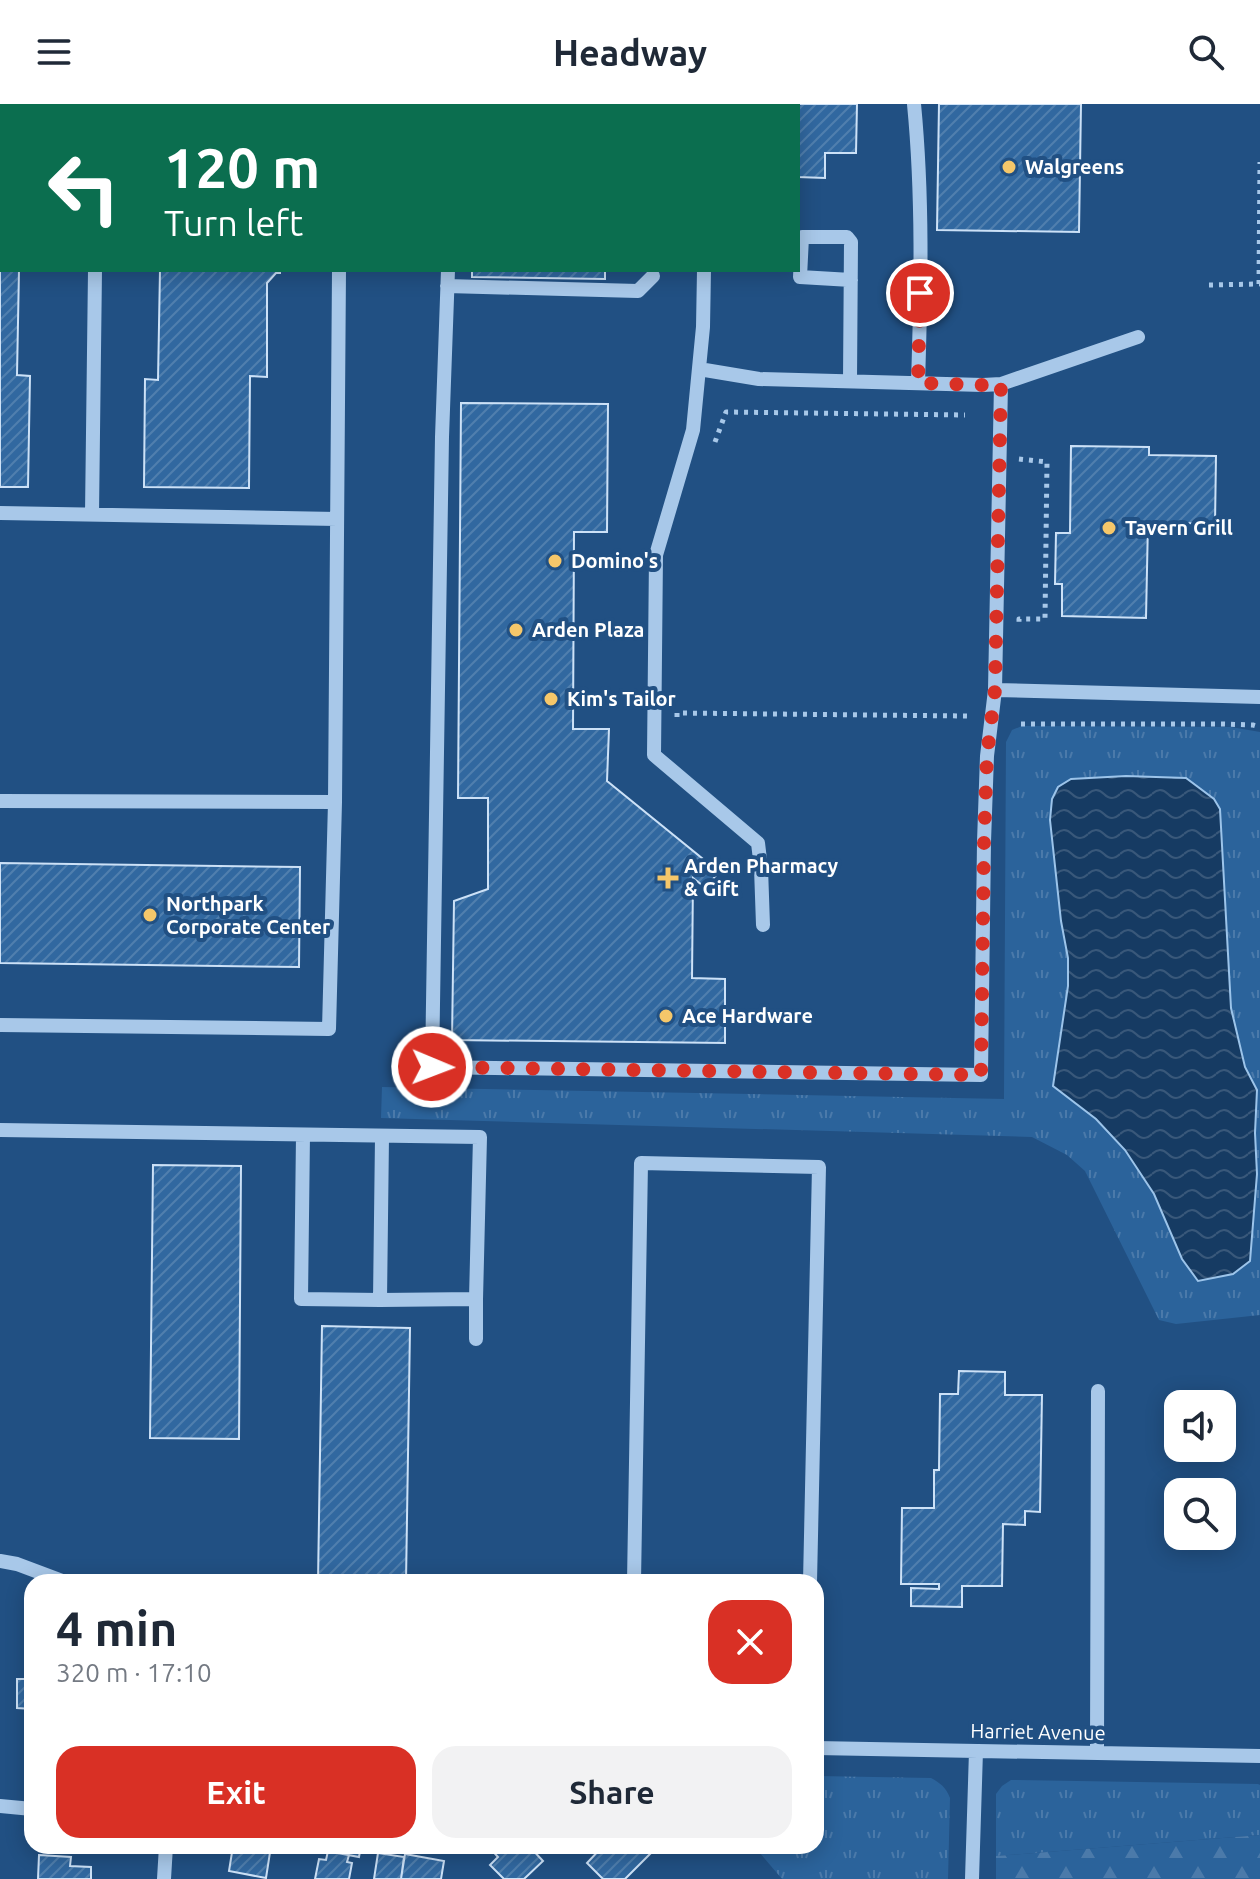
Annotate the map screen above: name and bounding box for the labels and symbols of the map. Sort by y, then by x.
place label: Walgreens [1025,155,1124,178]
marker: Walgreens [1000,158,1018,176]
pin [886,259,954,327]
place label: Tavern Grill [1125,516,1233,539]
marker: Tavern Grill [1100,519,1118,537]
place label: Domino's [571,549,658,572]
marker: Domino's [546,552,564,570]
place label: Arden Plaza [532,618,644,641]
marker: Arden Plaza [507,621,525,639]
place label: Kim's Tailor [567,687,677,710]
marker: Kim's Tailor [542,690,560,708]
place label: Arden Pharmacy & Gift [684,854,839,900]
marker: Arden Pharmacy & Gift [659,869,677,887]
place label: Northpark Corporate Center [166,892,331,938]
marker: Northpark Corporate Center [141,906,159,924]
place label: Ace Hardware [682,1004,813,1027]
marker: Ace Hardware [657,1007,675,1025]
position arrow [390,1025,474,1109]
street label: Harriet Avenue [970,1719,1106,1744]

